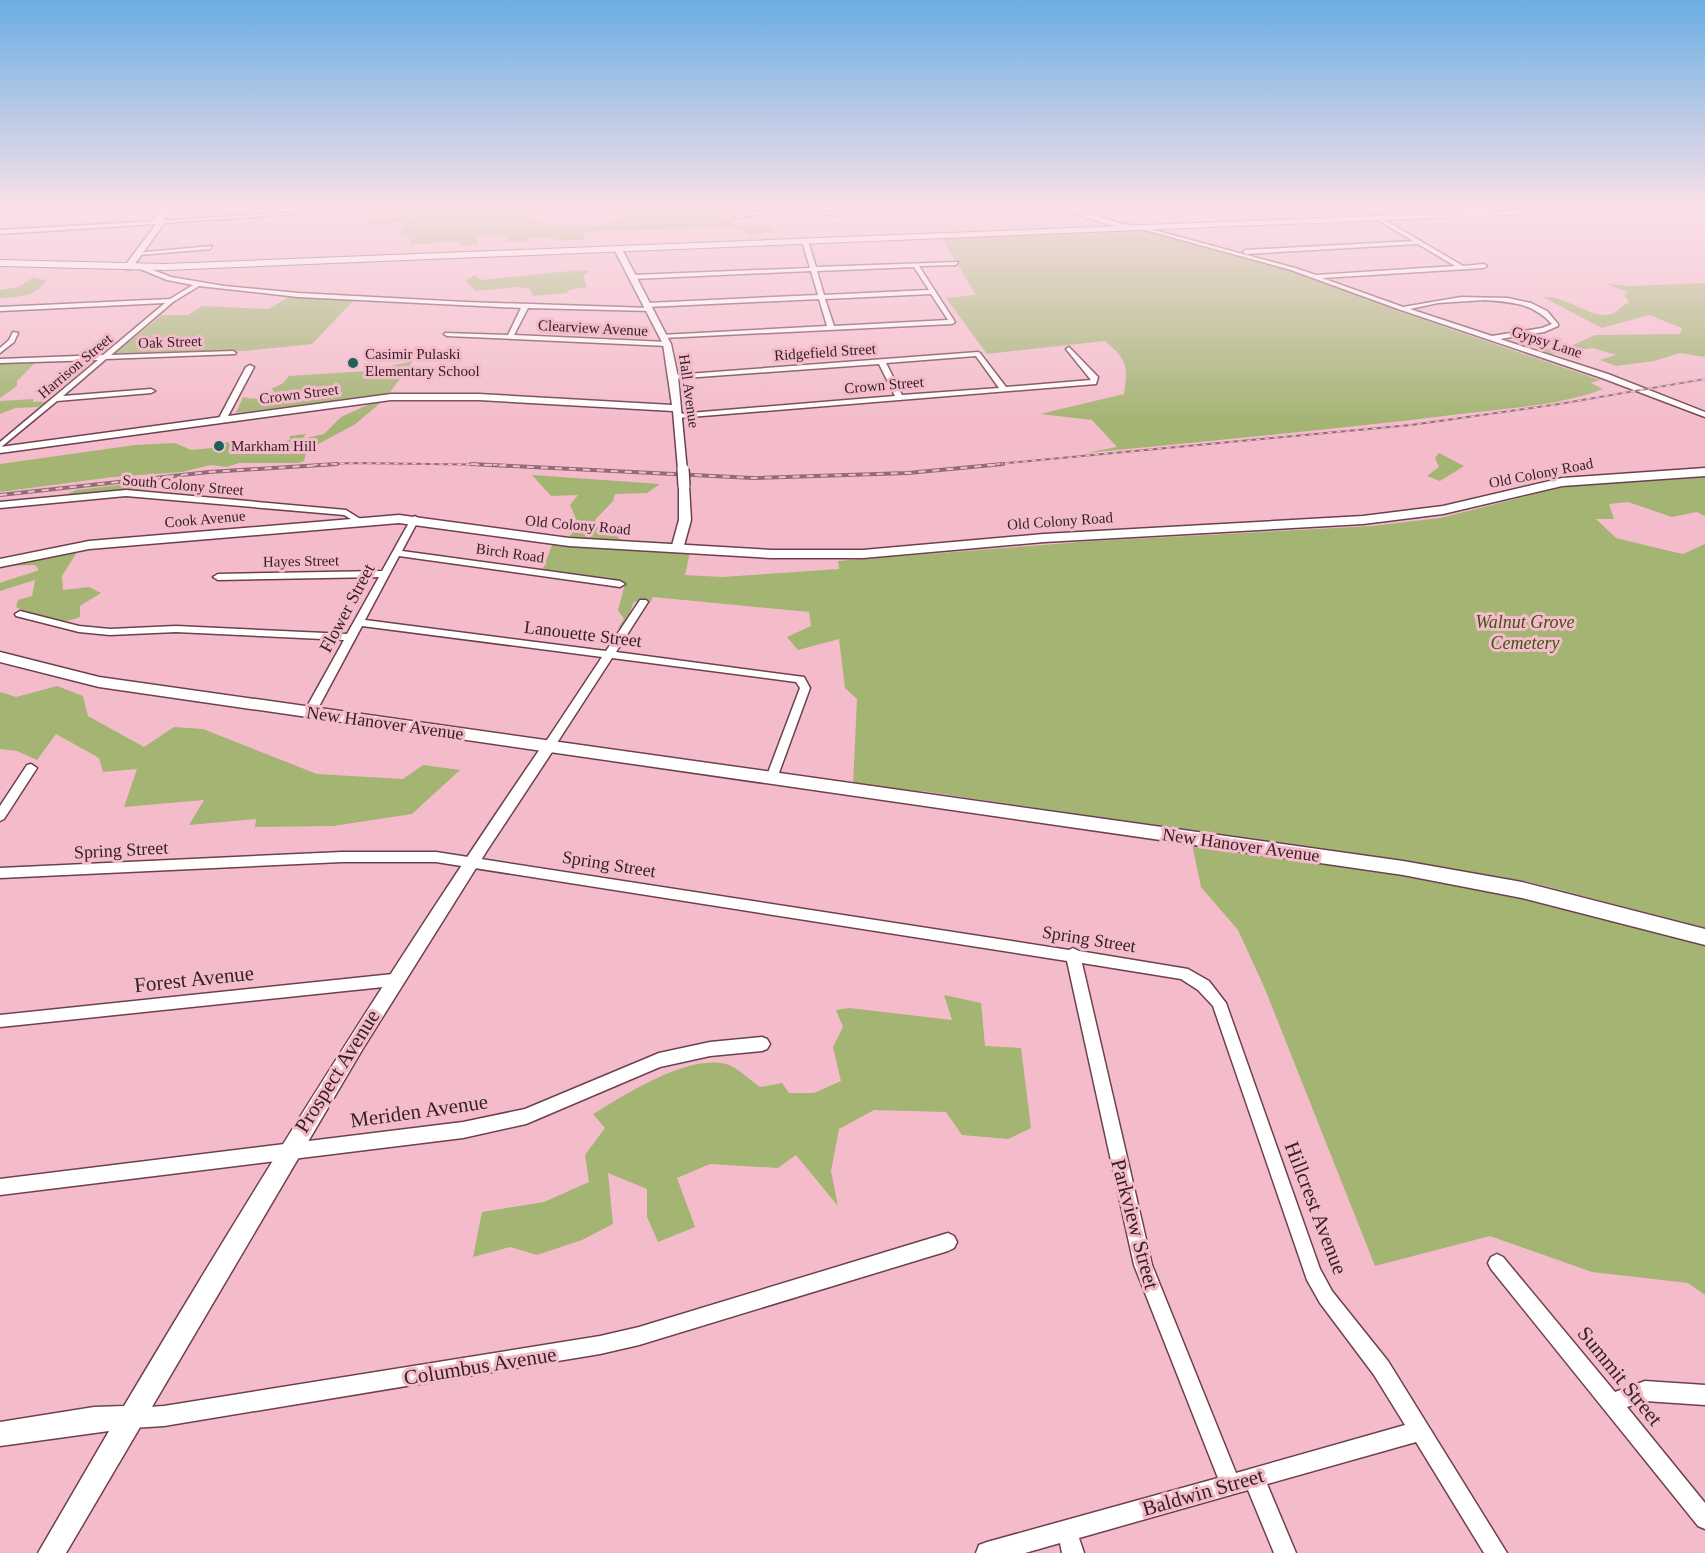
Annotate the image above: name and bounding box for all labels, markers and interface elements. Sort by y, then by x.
street label: Clearview Avenue [538,317,649,339]
street label: Gypsy Lane [1510,323,1584,361]
street label: Harrison Street [35,330,116,401]
street label: Oak Street [138,333,203,351]
street label: Ridgefield Street [774,340,877,364]
place label: Casimir Pulaski Elementary School [365,346,480,379]
street label: Hall Avenue [676,353,702,429]
marker: Casimir Pulaski Elementary School [346,356,360,370]
street label: Crown Street [844,373,925,396]
street label: Crown Street [259,381,340,407]
place label: Markham Hill [231,438,316,454]
marker: Markham Hill [212,439,226,453]
street label: Old Colony Road [1488,455,1595,491]
street label: South Colony Street [122,472,245,498]
street label: Cook Avenue [164,507,246,530]
street label: Old Colony Road [1007,509,1114,533]
street label: Old Colony Road [525,512,632,538]
street label: Birch Road [475,540,546,566]
street label: Hayes Street [263,552,340,570]
street label: Flower Street [315,560,379,656]
park label: Walnut Grove Cemetery [1475,612,1575,653]
street label: Lanouette Street [523,617,643,651]
street label: New Hanover Avenue [305,702,465,744]
street label: New Hanover Avenue [1161,824,1321,866]
street label: Spring Street [73,838,169,862]
street label: Spring Street [561,847,657,881]
street label: Spring Street [1041,922,1137,956]
street label: Forest Avenue [133,961,255,997]
street label: Prospect Avenue [290,1005,384,1137]
street label: Meriden Avenue [349,1089,489,1133]
street label: Hillcrest Avenue [1280,1138,1352,1278]
street label: Parkview Street [1106,1156,1164,1292]
street label: Summit Street [1573,1322,1667,1431]
street label: Columbus Avenue [402,1342,558,1390]
street label: Baldwin Street [1139,1463,1267,1521]

